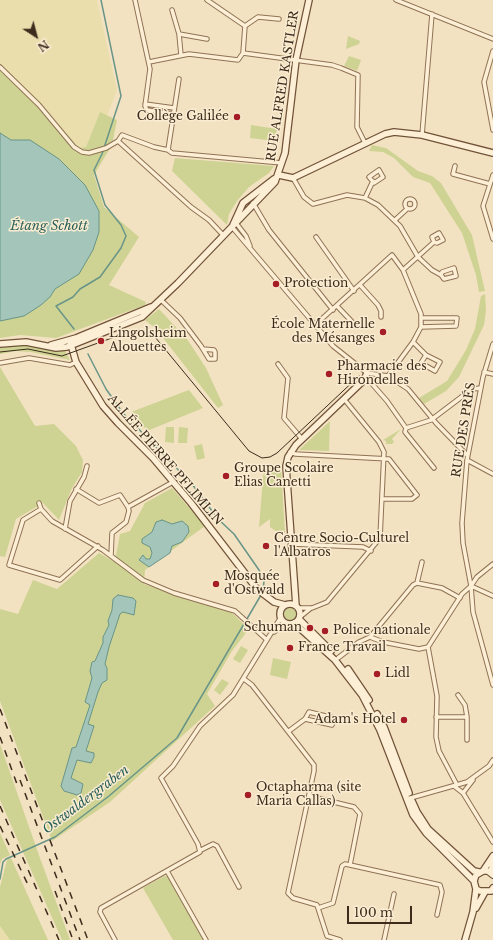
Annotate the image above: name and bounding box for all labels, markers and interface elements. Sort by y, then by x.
street label: RUE ALFRED KASTLER [264,9,302,163]
north arrow [16,16,56,56]
text: N [35,37,51,54]
place label: Collège Galilée [137,110,229,124]
marker: Collège Galilée [232,112,242,122]
water label: Étang Schott [10,218,88,234]
place label: Protection [284,277,348,291]
marker: Protection [271,279,281,289]
place label: École Maternelle des Mésanges [271,318,375,346]
place label: Lingolsheim Alouettes [109,327,187,355]
marker: École Maternelle des Mésanges [378,327,388,337]
marker: Lingolsheim Alouettes [96,336,106,346]
place label: Pharmacie des Hirondelles [337,360,427,388]
marker: Pharmacie des Hirondelles [324,369,334,379]
street label: RUE DES PRÉS [449,381,479,479]
street label: ALLÉE PIERRE PFLIMLIN [104,392,226,528]
place label: Groupe Scolaire Elias Canetti [234,462,334,490]
marker: Groupe Scolaire Elias Canetti [221,471,231,481]
place label: Centre Socio-Culturel l'Albatros [274,532,409,560]
marker: Centre Socio-Culturel l'Albatros [261,541,271,551]
place label: Mosquée d'Ostwald [224,570,285,598]
marker: Mosquée d'Ostwald [211,579,221,589]
place label: Schuman [244,621,302,635]
marker: Schuman [305,623,315,633]
place label: Police nationale [333,624,431,638]
marker: Police nationale [320,626,330,636]
place label: France Travail [298,641,386,655]
marker: France Travail [285,643,295,653]
place label: Lidl [385,667,410,681]
marker: Lidl [372,669,382,679]
place label: Adam's Hotel [314,713,396,727]
marker: Adam's Hotel [399,715,409,725]
water label: Ostwaldergraben [40,763,132,837]
place label: Octapharma (site Maria Callas) [256,781,361,809]
marker: Octapharma (site Maria Callas) [243,790,253,800]
scale bar [349,898,414,924]
text: 100 m [354,905,393,920]

